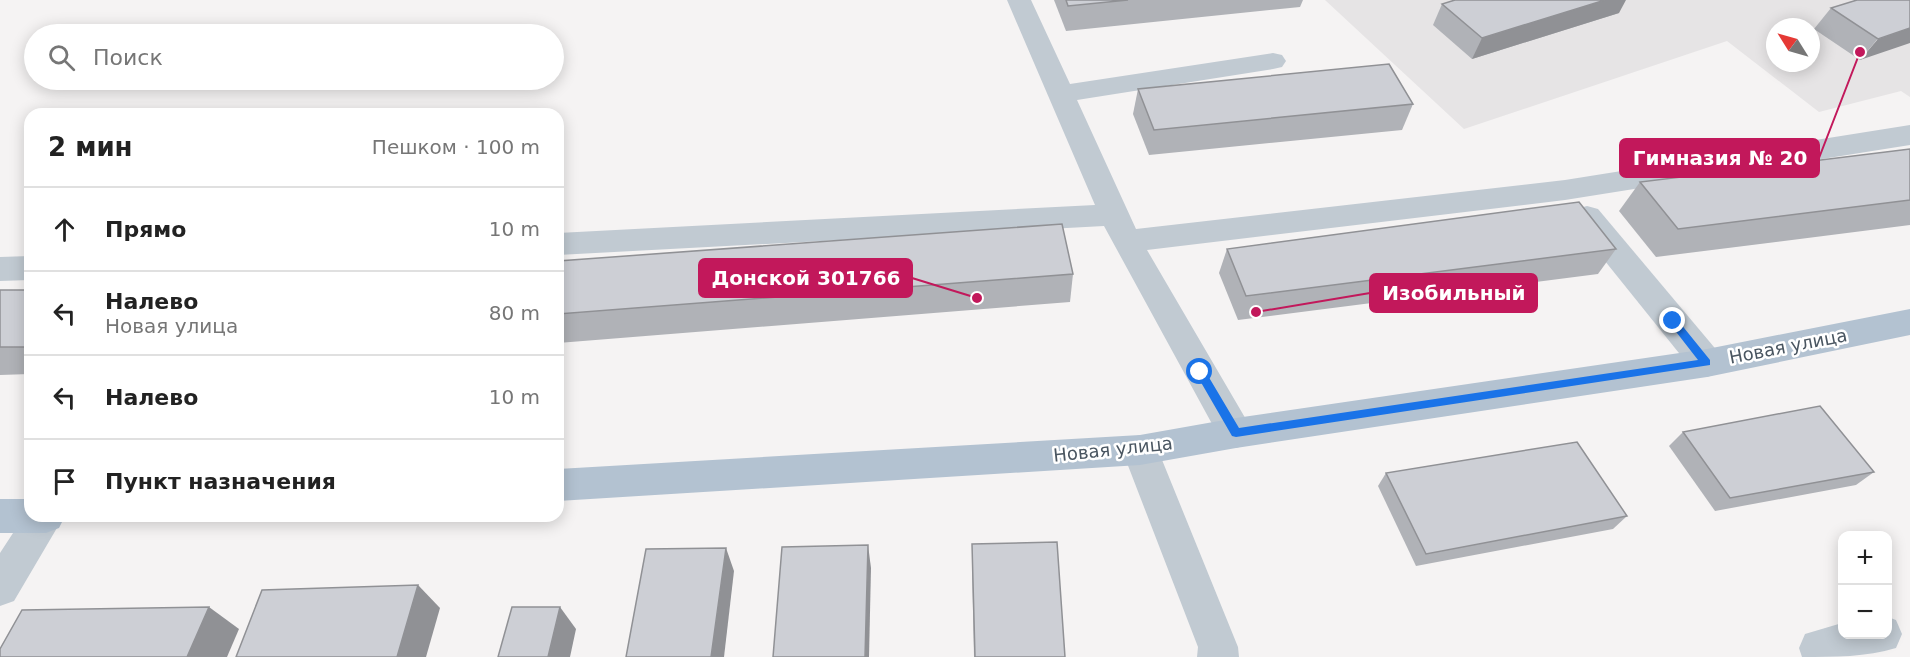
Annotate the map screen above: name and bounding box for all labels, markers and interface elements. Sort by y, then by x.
north arrow [1766,18,1820,72]
search box [24,24,564,90]
icon: search [45,41,78,74]
text: Поиск [93,45,163,70]
text: 2 мин [48,132,133,162]
text: Пешком · 100 m [372,135,540,159]
callout: Гимназия № 20 [1620,139,1819,177]
text: Гимназия № 20 [1633,146,1807,170]
icon: ahead [48,213,81,246]
text: Прямо [105,217,186,242]
text: 10 m [489,217,540,241]
callout: Донской 301766 [699,259,912,297]
text: Донской 301766 [711,266,901,290]
callout: Изобильный [1370,274,1537,312]
text: Изобильный [1382,281,1526,305]
text: Налево [105,289,198,314]
icon: left [48,297,81,330]
text: 80 m [489,301,540,325]
route end [1659,307,1685,333]
text: Новая улица [105,314,238,338]
street label: Новая улица [1727,324,1849,368]
route start [1186,358,1212,384]
icon: left [48,381,81,414]
text: Налево [105,385,198,410]
text: 10 m [489,385,540,409]
street label: Новая улица [1052,432,1174,466]
icon: arrive [48,465,81,498]
text: Пункт назначения [105,469,336,494]
map controls [1838,531,1892,639]
button: + [1838,531,1892,585]
button: − [1838,585,1892,639]

